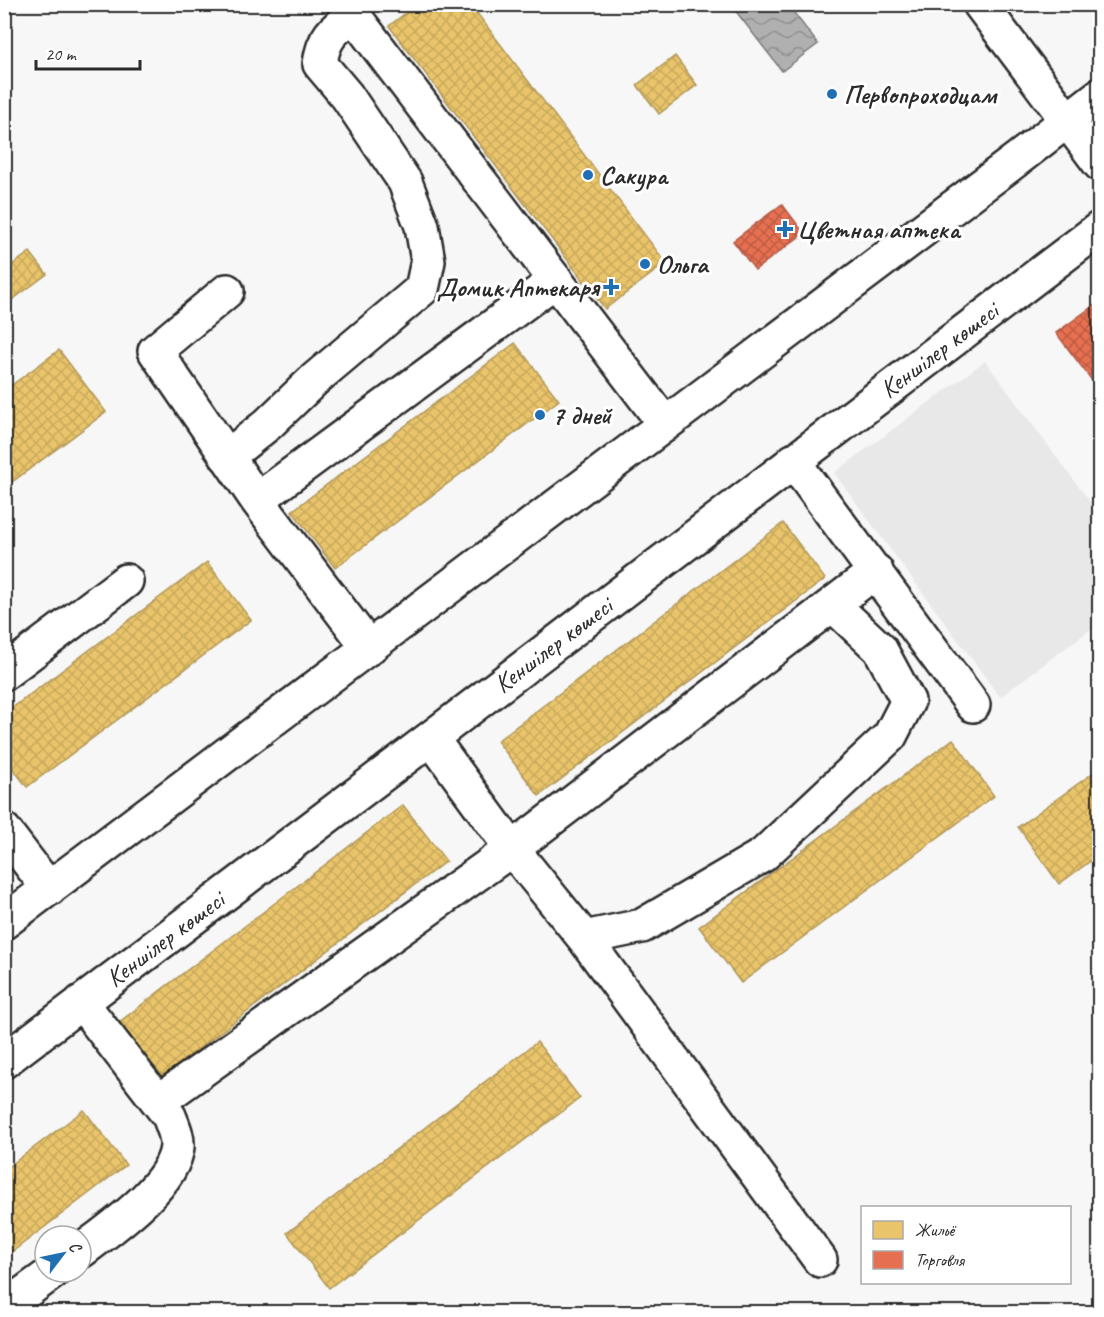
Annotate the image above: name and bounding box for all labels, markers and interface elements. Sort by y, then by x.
scale bar [36,33,140,71]
text: 20 m [45,43,78,65]
place label: Первопроходцам [844,78,998,111]
marker: Первопроходцам [825,87,839,101]
place label: Сакура [600,159,670,192]
marker: Сакура [581,168,595,182]
place label: Цветная аптека [797,213,962,246]
marker: Цветная аптека [778,222,792,236]
place label: Ольга [657,248,710,281]
marker: Ольга [638,257,652,271]
place label: Домик Аптекаря [437,271,601,304]
marker: Домик Аптекаря [604,280,618,294]
street label: Кеншілер көшесі [873,293,1007,405]
place label: 7 дней [552,399,613,432]
marker: 7 дней [533,408,547,422]
street label: Кеншілер көшесі [487,588,621,700]
street label: Кеншілер көшесі [99,882,233,994]
legend [861,1206,1071,1284]
text: Жильё [915,1219,957,1241]
north arrow [33,1224,93,1284]
text: С [64,1238,87,1257]
text: Торговля [915,1249,966,1271]

